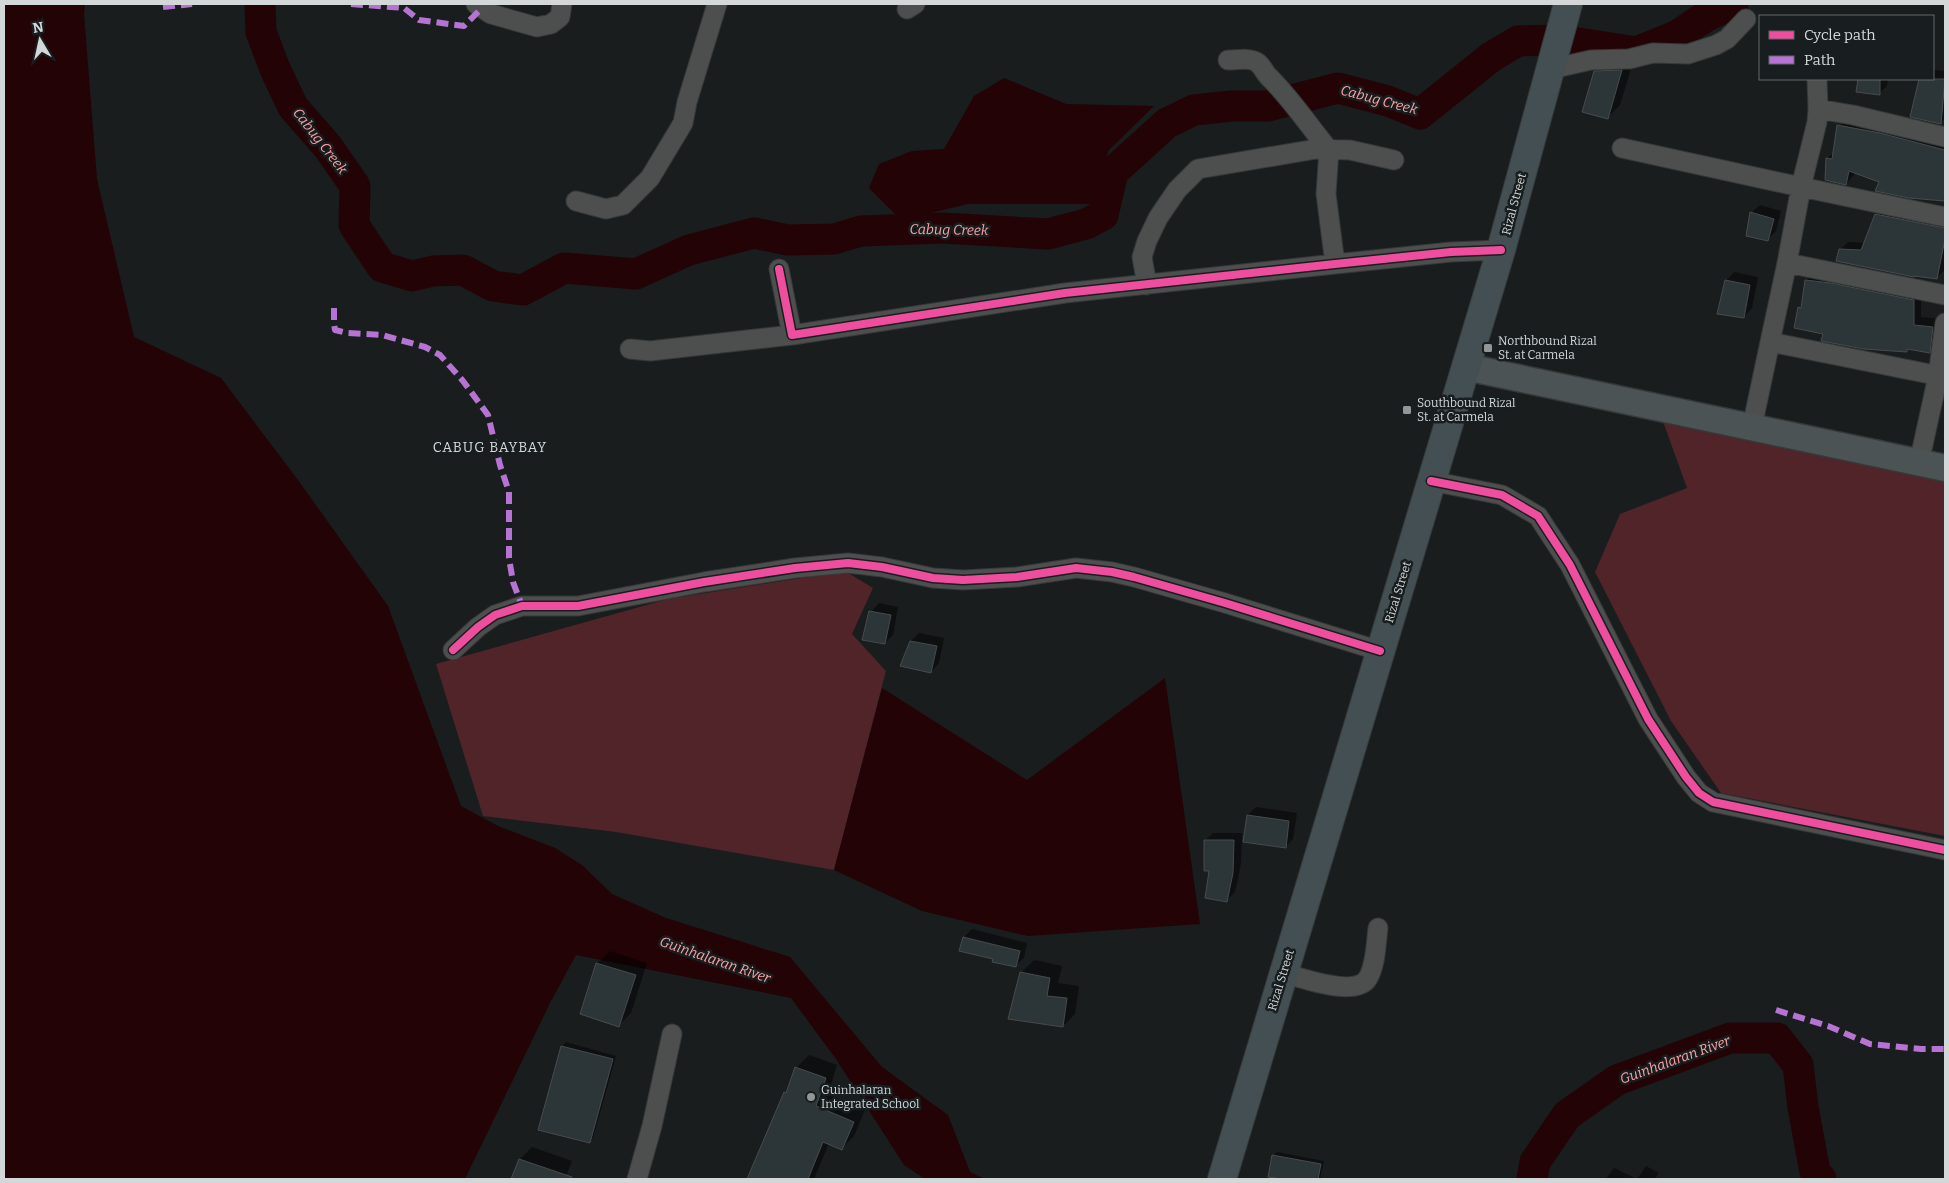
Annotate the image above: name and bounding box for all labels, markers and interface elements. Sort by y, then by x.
north arrow [15,15,65,65]
legend [1759,15,1934,80]
text: N [31,18,45,37]
text: Cycle path [1804,26,1876,44]
text: Path [1804,51,1836,69]
water label: Cabug Creek [1339,82,1420,119]
water label: Cabug Creek [289,105,351,178]
street label: Rizal Street [1499,171,1529,236]
water label: Cabug Creek [909,221,989,239]
place label: Northbound Rizal St. at Carmela [1498,334,1597,362]
marker: Northbound Rizal St. at Carmela [1482,342,1494,354]
place label: Southbound Rizal St. at Carmela [1417,396,1516,424]
marker: Southbound Rizal St. at Carmela [1401,404,1413,416]
district label: CABUG BAYBAY [433,439,547,456]
street label: Rizal Street [1382,559,1414,624]
water label: Guinhalaran River [657,933,774,987]
street label: Rizal Street [1265,947,1297,1012]
water label: Guinhalaran River [1618,1032,1734,1088]
place label: Guinhalaran Integrated School [821,1083,920,1111]
marker: Guinhalaran Integrated School [805,1091,817,1103]

